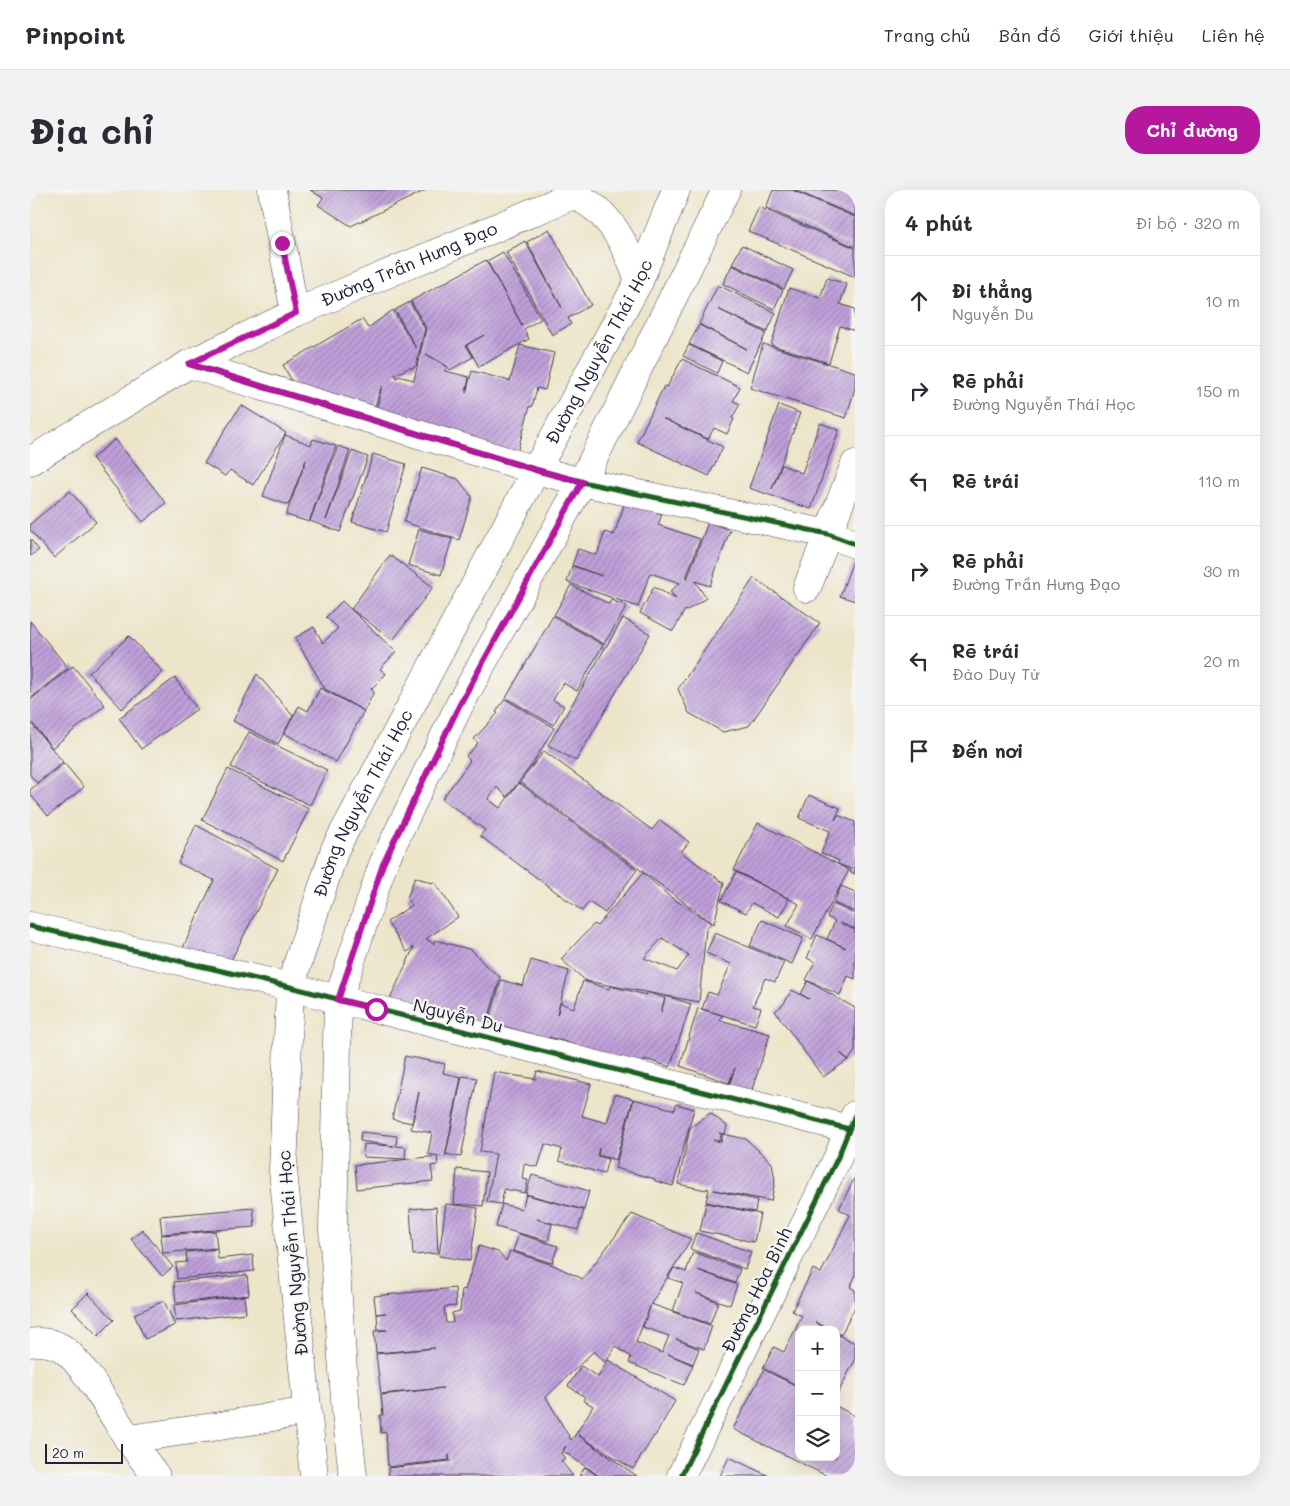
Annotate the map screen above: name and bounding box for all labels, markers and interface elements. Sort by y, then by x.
text: Pinpoint [25,19,126,50]
text: Trang chủ [884,23,971,47]
text: Bản đồ [999,23,1060,47]
text: Giới thiệu [1088,23,1174,47]
text: Liên hệ [1202,23,1265,47]
button: Chỉ đường [1125,106,1260,154]
text: Địa chỉ [30,107,155,153]
text: 4 phút [905,209,973,236]
text: Đi bộ · 320 m [1136,212,1240,233]
street label: Đường Trần Hưng Đạo [317,215,501,312]
route end [271,232,294,255]
street label: Đường Nguyễn Thái Học [539,256,658,448]
text: Đi thẳng [952,278,1032,303]
icon: ahead [905,287,933,315]
text: 10 m [1205,290,1240,311]
text: Nguyễn Du [952,303,1034,324]
text: Rẽ phải [952,368,1024,393]
icon: right [905,377,933,405]
text: 150 m [1196,380,1240,401]
text: Đường Nguyễn Thái Học [952,393,1135,414]
icon: left [905,467,933,495]
text: Rẽ trái [952,468,1020,493]
text: 110 m [1198,470,1240,491]
text: Rẽ phải [952,548,1024,573]
icon: right [905,557,933,585]
text: 30 m [1203,560,1240,581]
text: Đường Trần Hưng Đạo [952,573,1120,594]
text: Rẽ trái [952,638,1020,663]
icon: left [905,647,933,675]
text: 20 m [1203,650,1240,671]
text: Đào Duy Từ [952,663,1039,684]
street label: Đường Nguyễn Thái Học [307,705,418,900]
icon: arrive [905,737,933,765]
text: Đến nơi [952,738,1024,763]
street label: Nguyễn Du [411,992,506,1038]
route start [365,998,388,1021]
street label: Đường Nguyễn Thái Học [271,1149,313,1357]
street label: Đường Hòa Bình [715,1223,797,1356]
map controls [795,1326,840,1461]
button: + [795,1326,840,1371]
button: − [795,1371,840,1416]
button: layers [795,1416,840,1461]
scale bar [45,1441,122,1464]
text: 20 m [52,1443,84,1462]

